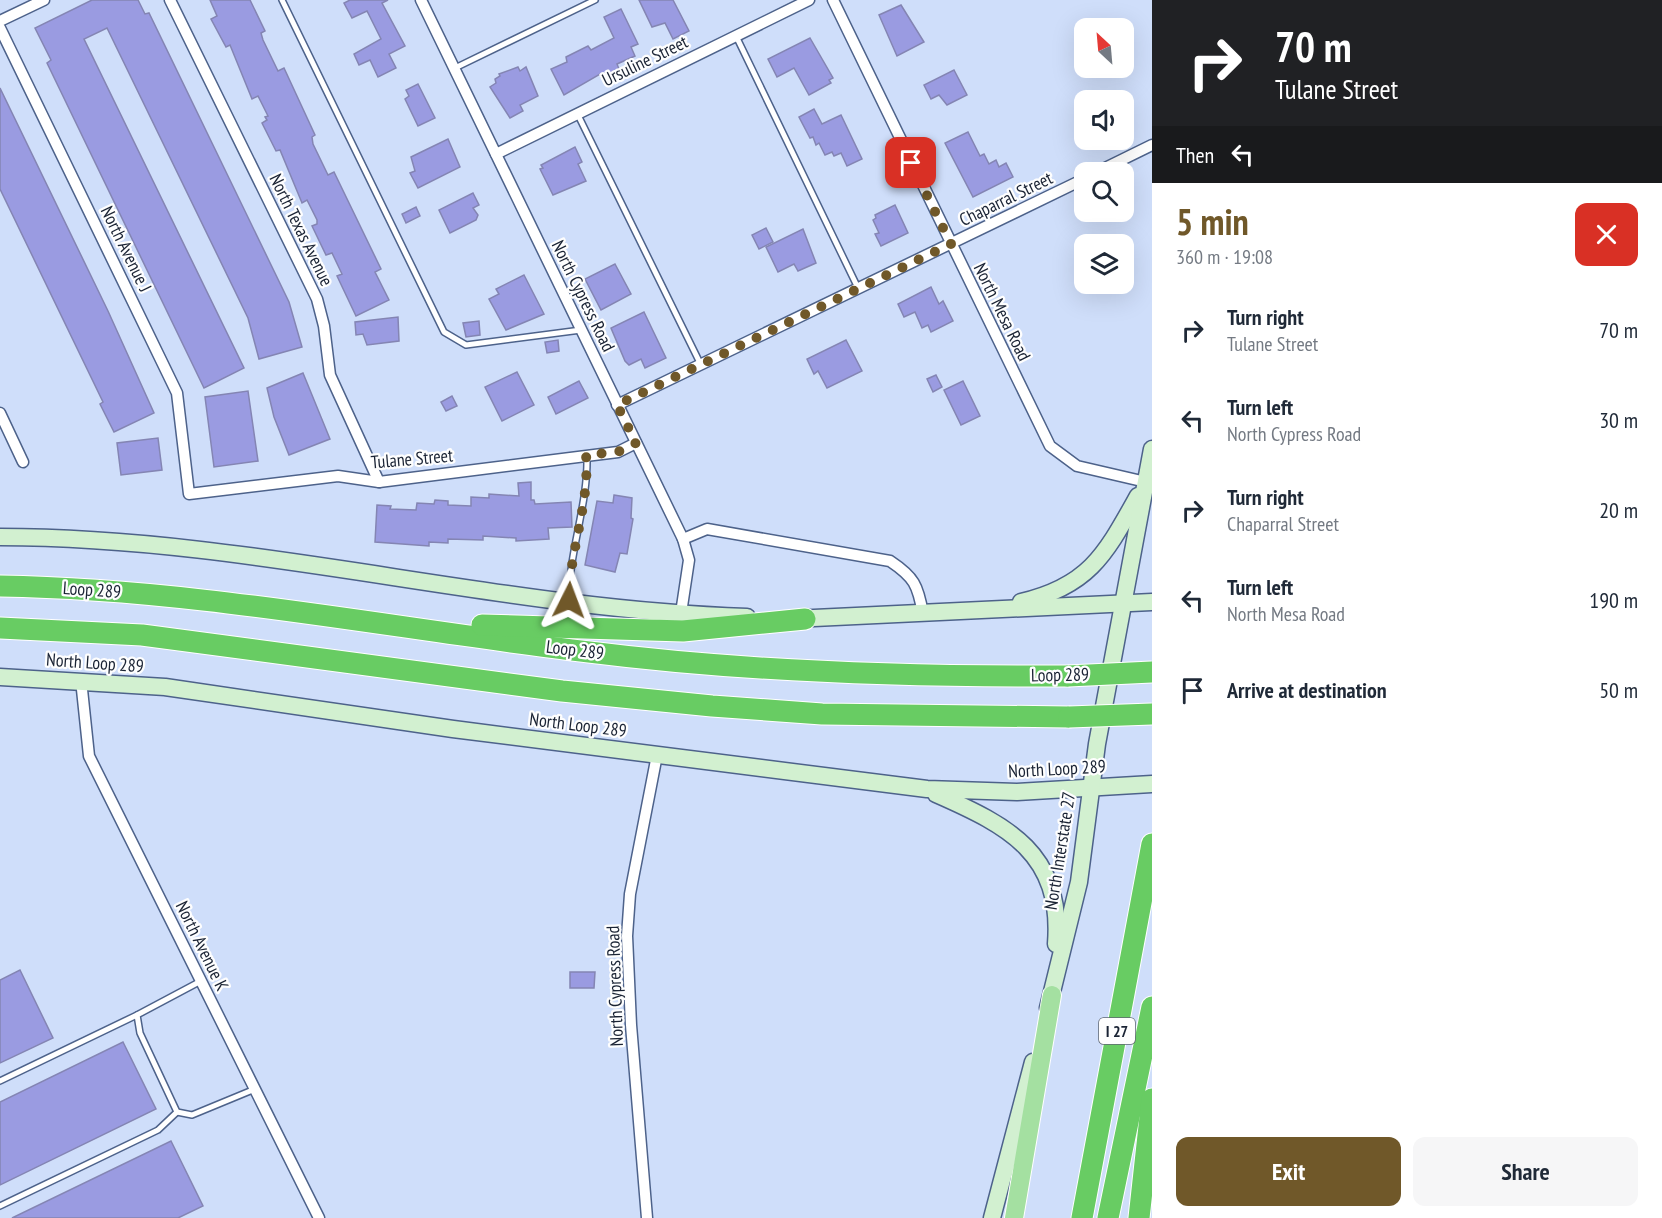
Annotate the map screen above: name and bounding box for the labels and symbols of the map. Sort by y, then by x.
north arrow [1074,18,1134,78]
street label: Ursuline Street [598,30,692,91]
pin [885,137,936,188]
street label: Chaparral Street [955,166,1056,231]
street label: North Texas Avenue [264,170,339,290]
street label: North Avenue J [96,202,157,295]
street label: North Cypress Road [547,236,620,355]
street label: North Mesa Road [969,259,1036,365]
street label: Tulane Street [370,443,454,474]
position arrow [537,568,601,632]
street label: Loop 289 [62,576,122,603]
street label: Loop 289 [545,635,605,664]
street label: North Loop 289 [46,648,145,677]
street label: Loop 289 [1031,662,1089,687]
street label: North Loop 289 [528,707,628,742]
street label: North Loop 289 [1008,754,1106,783]
street label: North Interstate 27 [1039,790,1080,912]
street label: North Avenue K [171,897,234,995]
street label: North Cypress Road [601,925,628,1047]
road number: I 27 [1099,1018,1135,1044]

